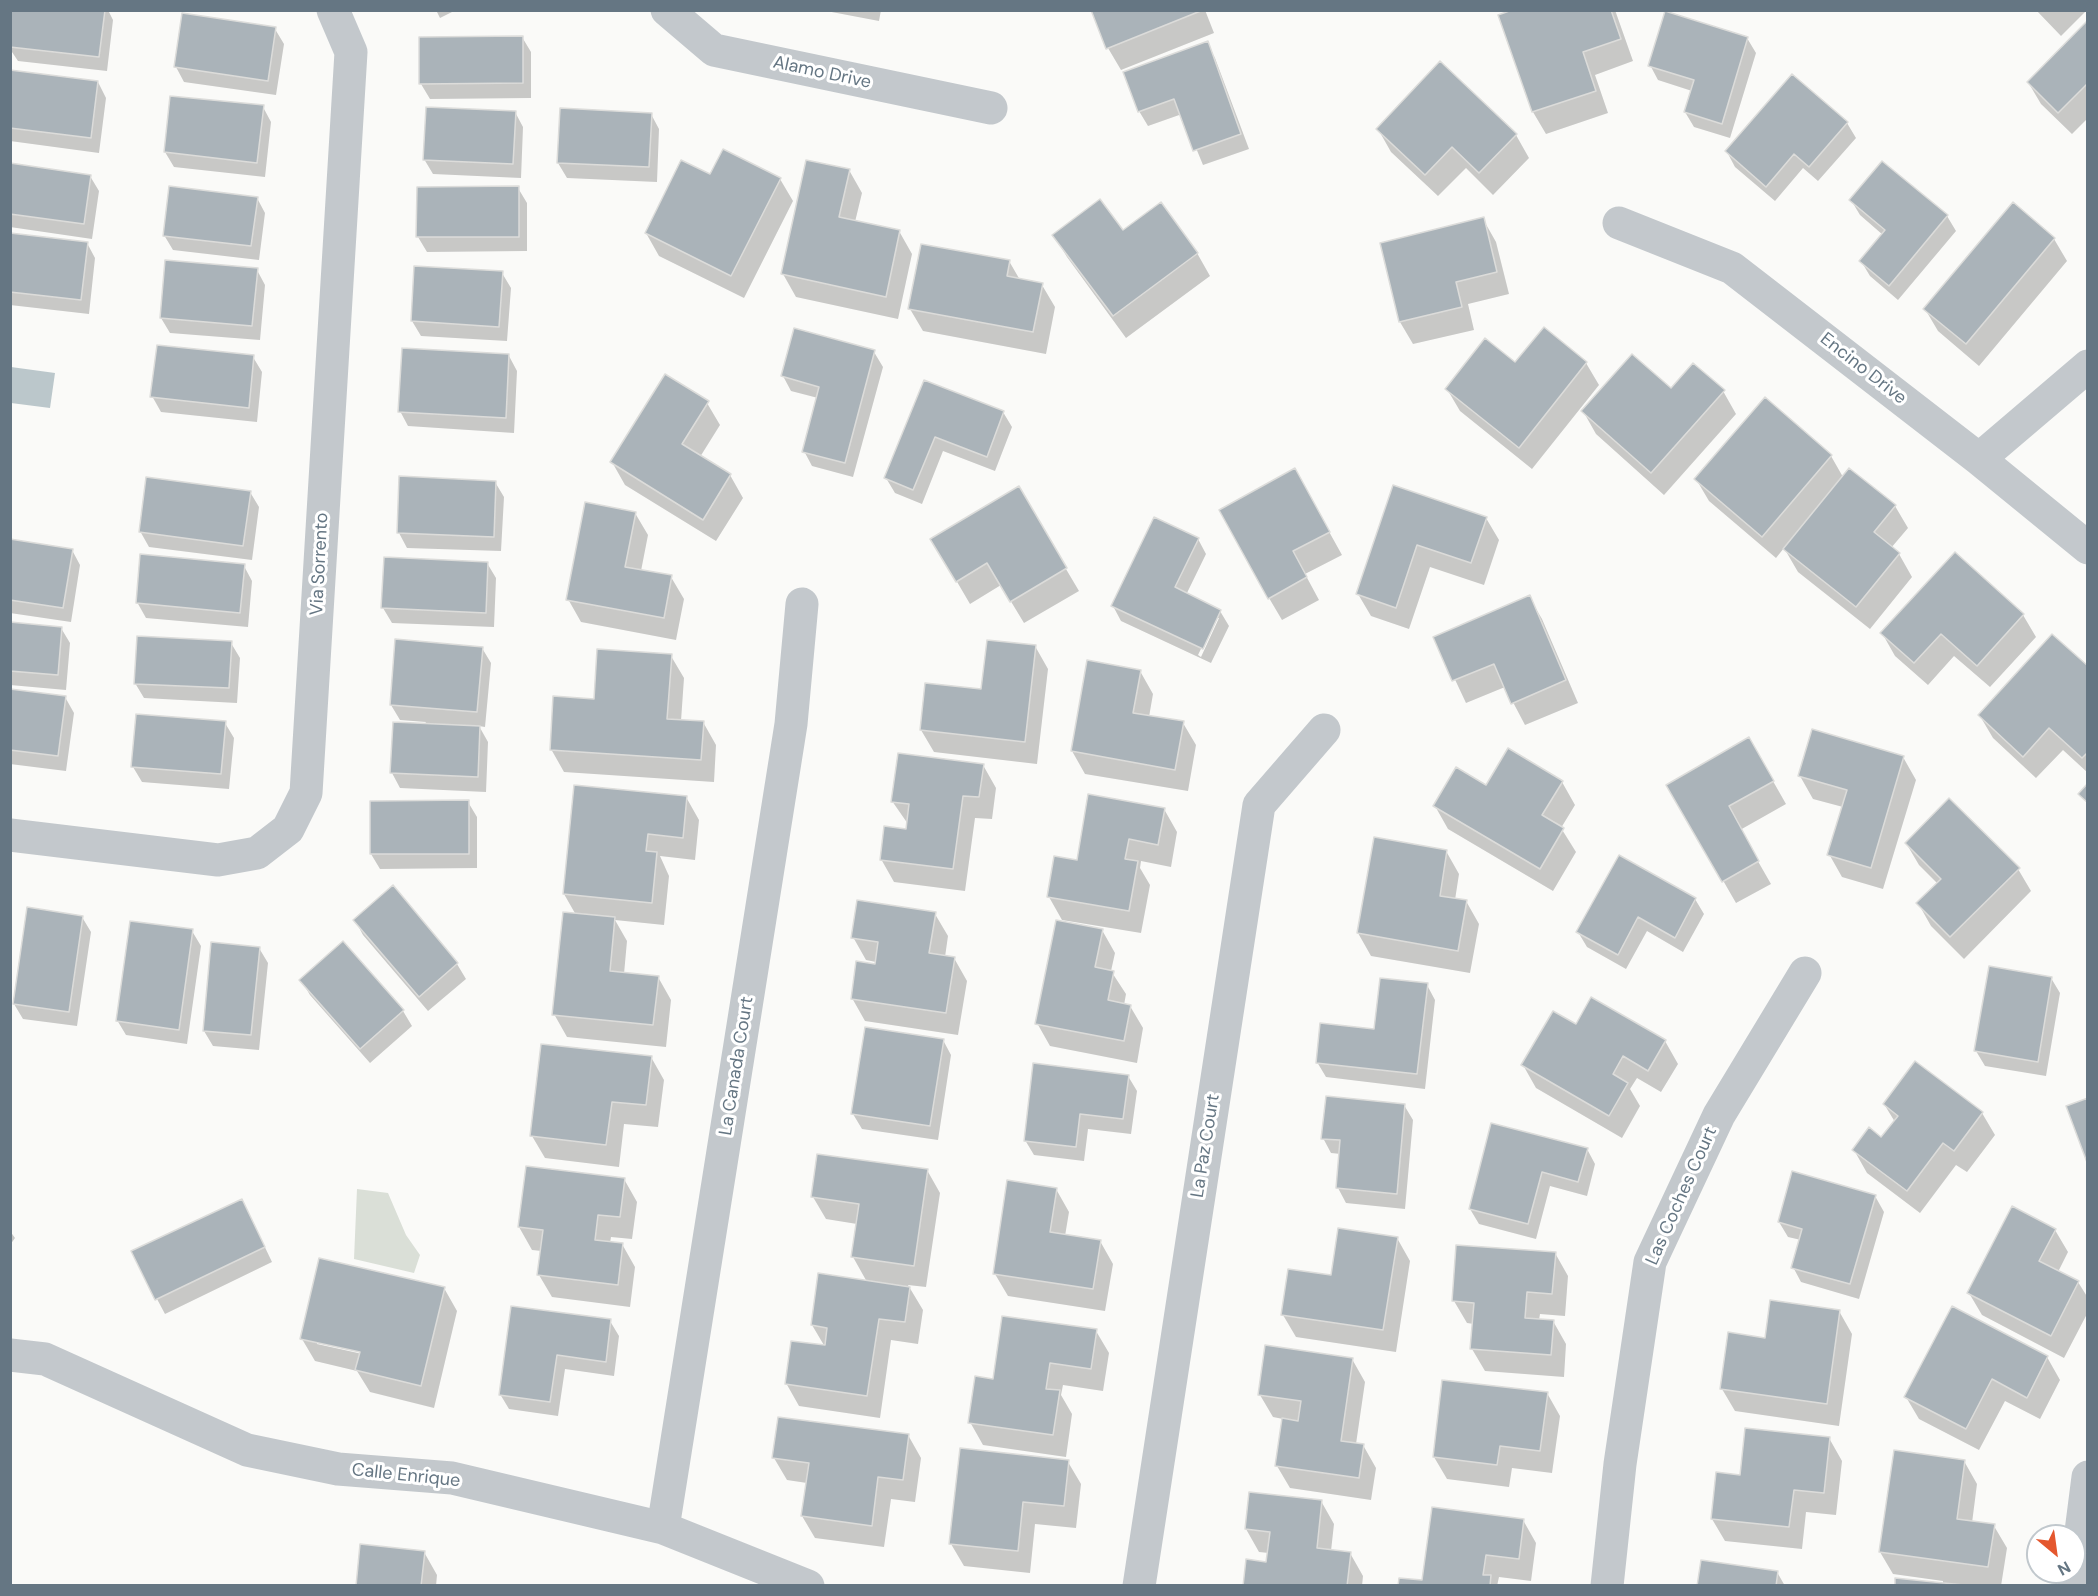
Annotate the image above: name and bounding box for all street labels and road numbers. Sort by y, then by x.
street label: Alamo Drive [771,52,873,94]
street label: Encino Drive [1816,329,1910,409]
street label: Via Sorrento [307,512,333,616]
street label: La Canada Court [715,995,759,1137]
street label: La Paz Court [1187,1093,1225,1199]
street label: Las Coches Court [1642,1124,1722,1268]
street label: Calle Enrique [351,1460,461,1492]

